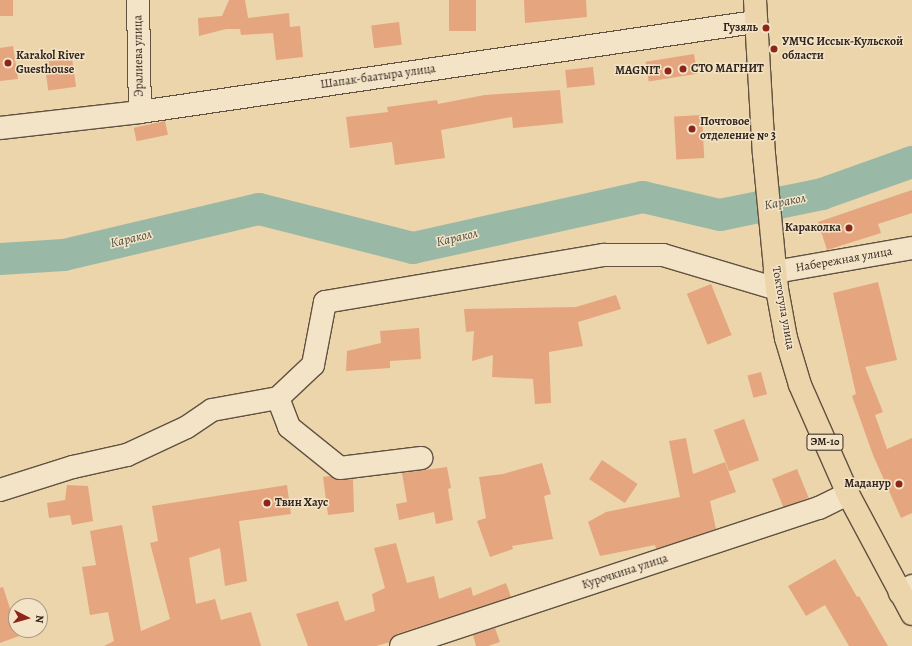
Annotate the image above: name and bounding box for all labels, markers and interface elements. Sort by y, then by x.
street label: Эралиева улица [131,15,147,97]
place label: Гузяль [723,21,758,35]
marker: Гузяль [761,23,771,33]
place label: УМЧС Иссык-Кульской области [782,35,903,63]
marker: УМЧС Иссык-Кульской области [769,44,779,54]
place label: Karakol River Guesthouse [16,49,85,77]
marker: Karakol River Guesthouse [3,58,13,68]
street label: Шапак-баатыра улица [319,62,437,92]
place label: СТО МАГНИТ [691,62,764,76]
place label: MAGNIT [615,64,660,78]
marker: СТО МАГНИТ [678,64,688,74]
marker: MAGNIT [663,66,673,76]
place label: Почтовое отделение № 3 [700,115,776,143]
marker: Почтовое отделение № 3 [687,124,697,134]
water label: Каракол [763,190,807,214]
place label: Караколка [785,221,841,235]
marker: Караколка [844,223,854,233]
water label: Каракол [435,226,479,250]
water label: Каракол [109,227,153,251]
street label: Набережная улица [794,244,894,276]
street label: Токтогула улица [769,265,797,351]
road number: ЭМ-10 [806,433,844,451]
place label: Маданур [844,477,891,491]
marker: Маданур [894,479,904,489]
place label: Твин Хаус [275,496,328,510]
marker: Твин Хаус [262,498,272,508]
street label: Курочкина улица [580,551,670,593]
north arrow [8,598,48,638]
text: N [32,614,47,624]

